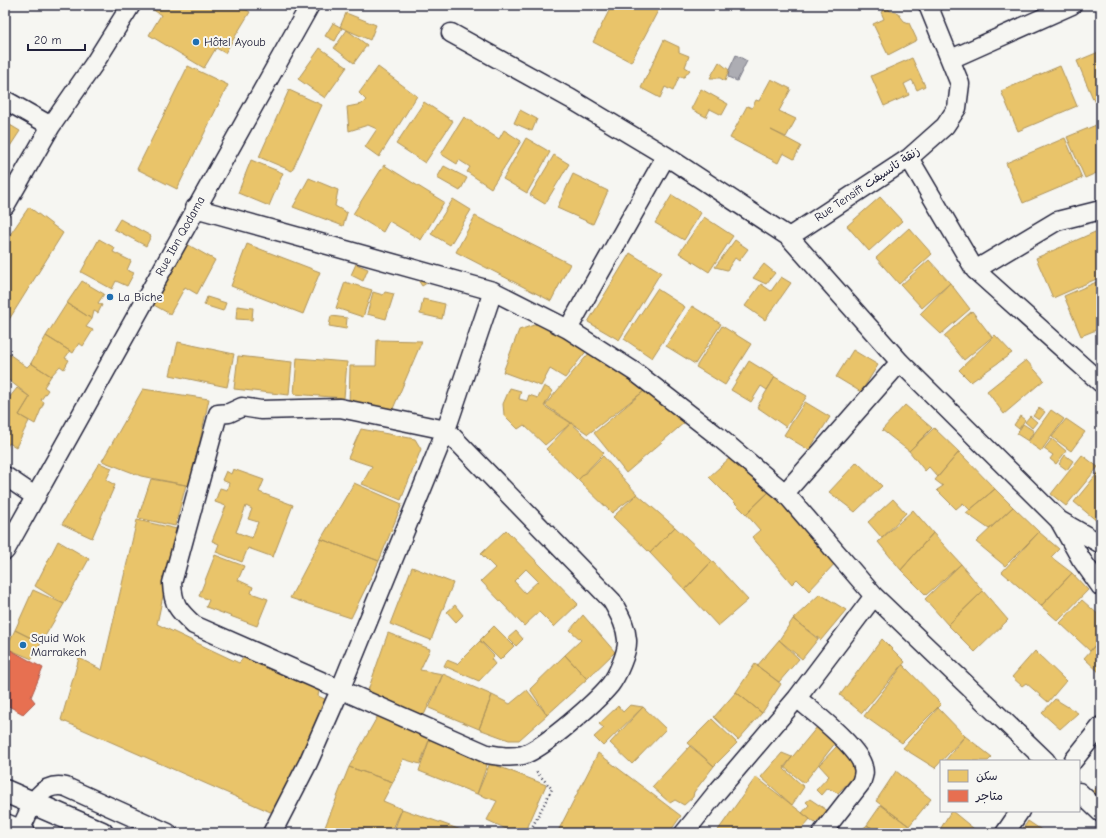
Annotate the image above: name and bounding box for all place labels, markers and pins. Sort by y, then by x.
place label: Hôtel Ayoub [204,35,266,49]
marker: Hôtel Ayoub [191,37,201,47]
place label: La Biche [118,290,162,304]
marker: La Biche [105,292,115,302]
place label: Squid Wok Marrakech [31,631,87,659]
marker: Squid Wok Marrakech [18,640,28,650]

